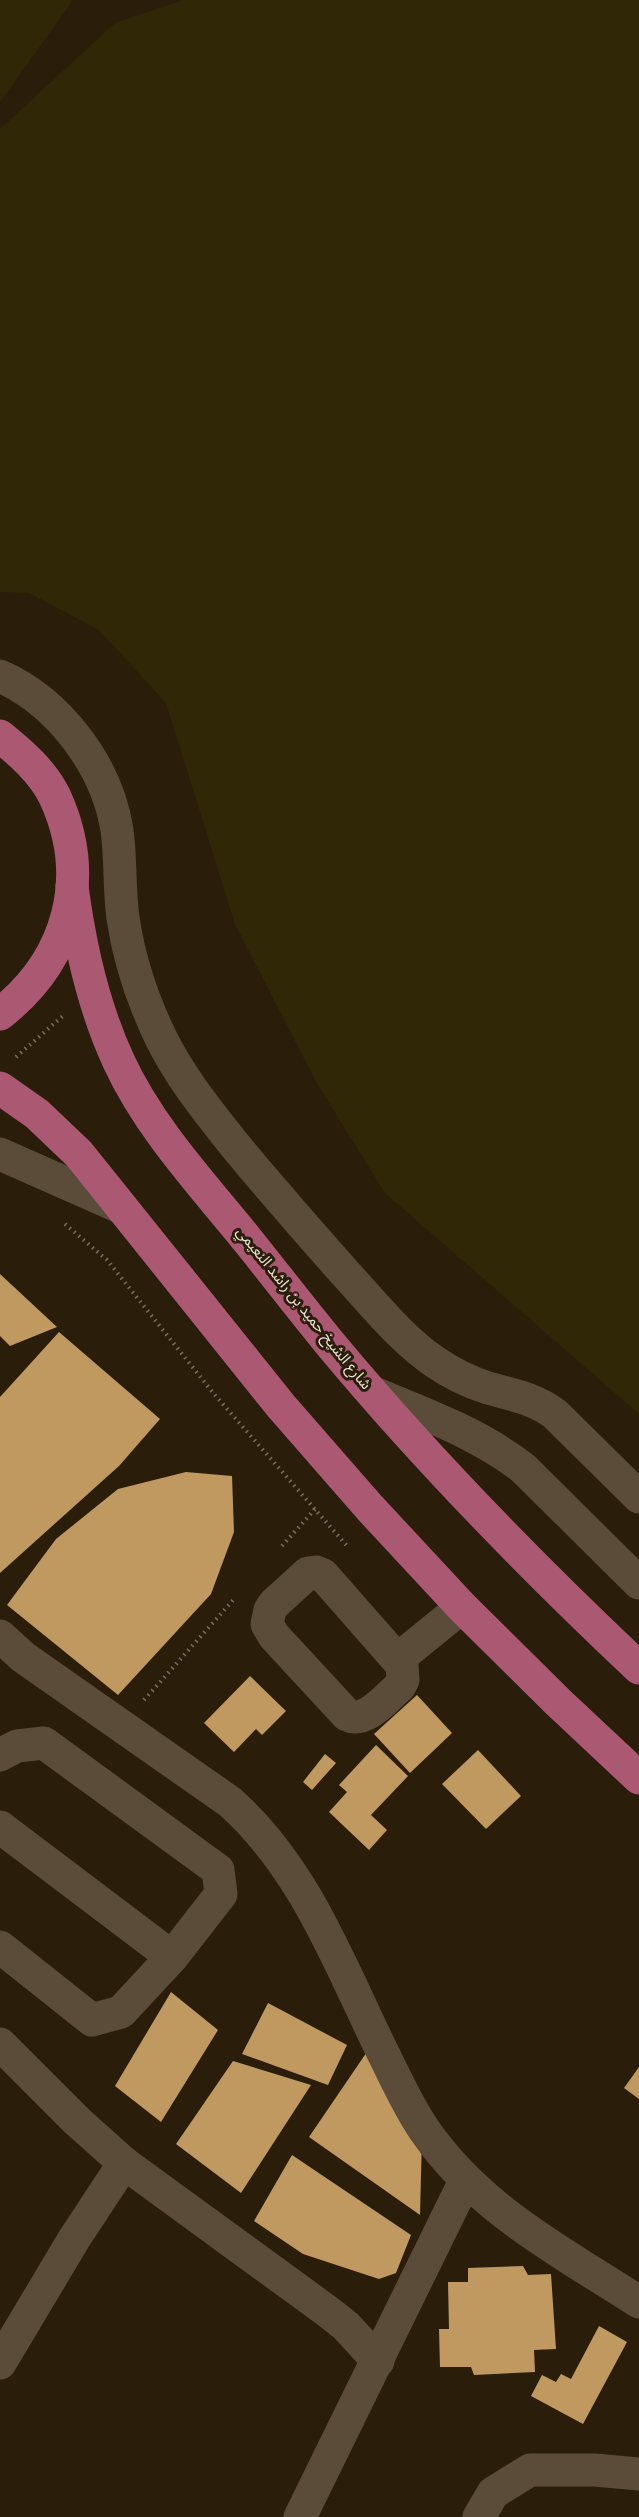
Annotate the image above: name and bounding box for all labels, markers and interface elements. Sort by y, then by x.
street label: شارع الشيخ حميد بن راشد النعيمي [230,1222,376,1395]

